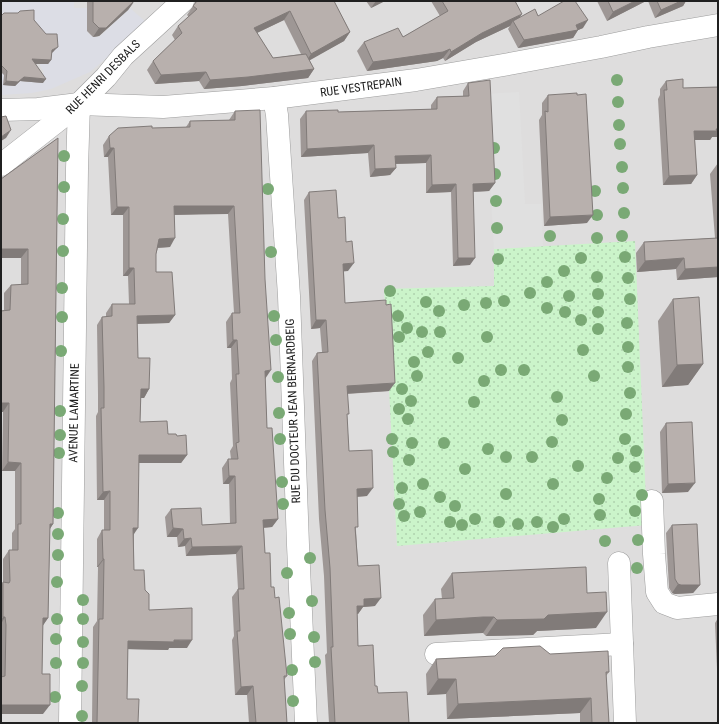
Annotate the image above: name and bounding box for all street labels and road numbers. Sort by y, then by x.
street label: RUE HENRI DESBALS [63,37,143,117]
street label: RUE VESTREPAIN [319,74,403,100]
street label: RUE DU DOCTEUR JEAN BERNARDBEIG [283,318,303,504]
street label: AVENUE LAMARTINE [66,363,82,463]

